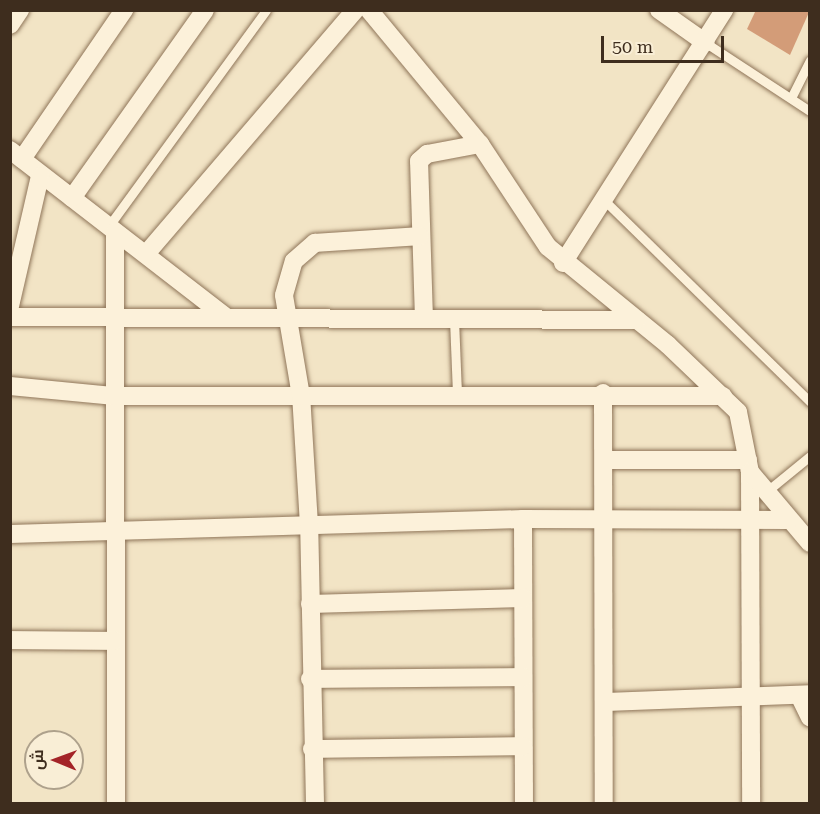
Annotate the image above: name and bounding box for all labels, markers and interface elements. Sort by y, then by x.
scale bar [604,24,727,62]
text: 50 m [612,36,653,57]
north arrow [24,730,84,790]
text: ش [28,749,47,770]

